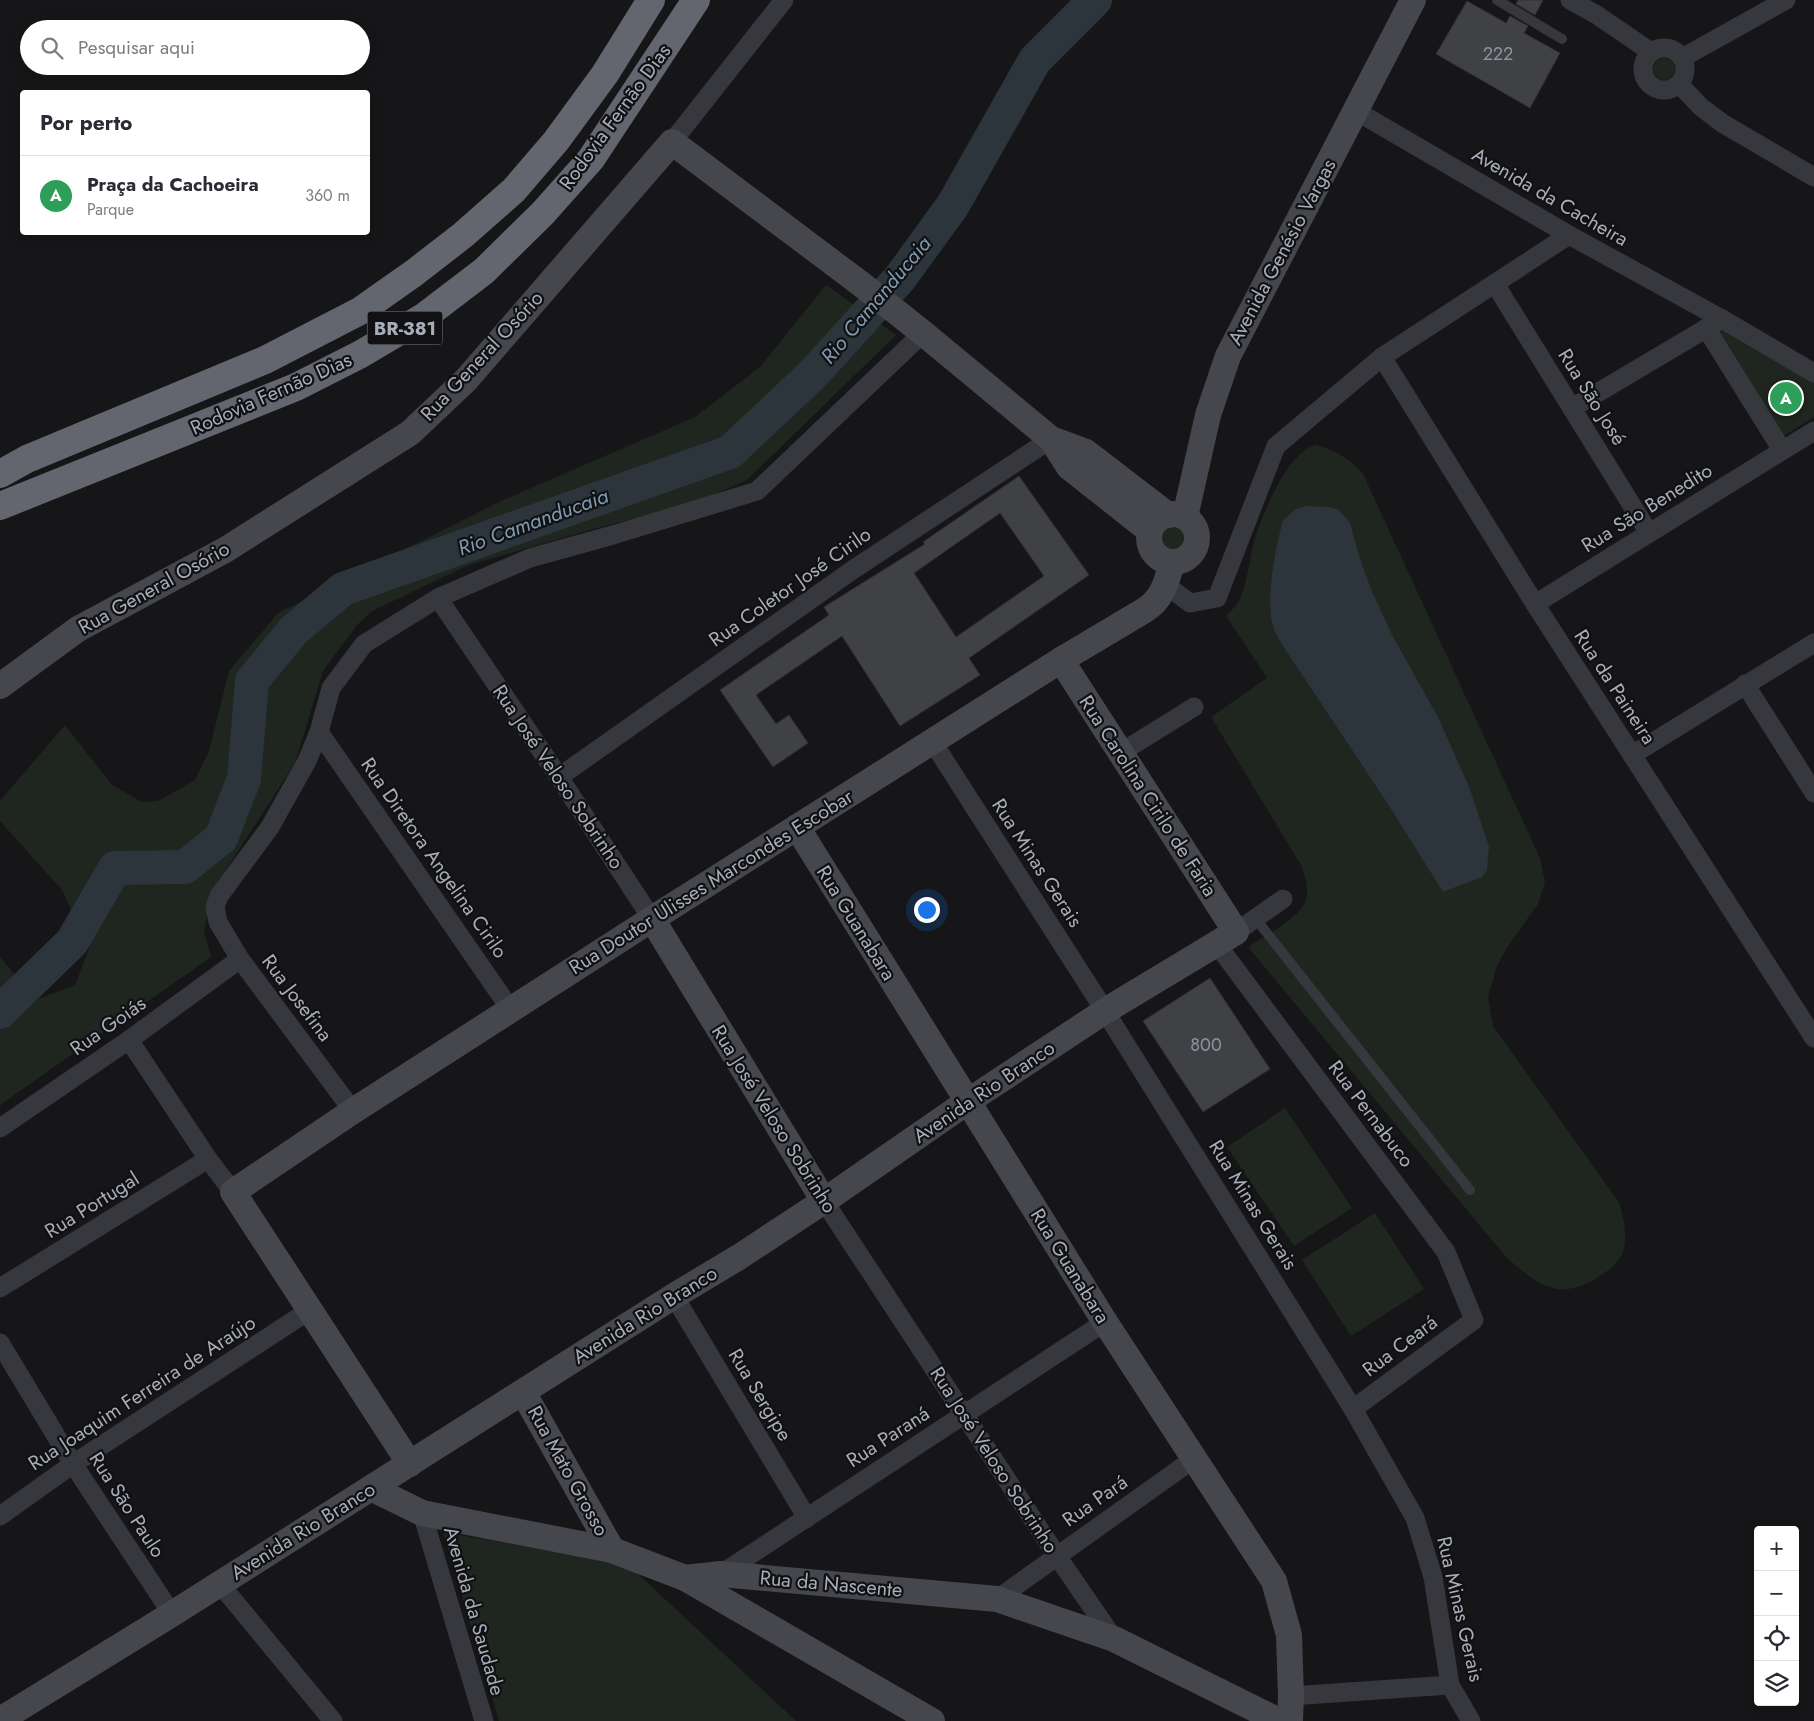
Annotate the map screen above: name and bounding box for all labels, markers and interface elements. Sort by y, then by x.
search box [20,20,370,75]
icon: search [38,34,66,62]
text: Pesquisar aqui [78,34,195,61]
street label: Rodovia Fernão Dias [552,38,678,196]
house number: 222 [1483,41,1513,67]
text: Por perto [40,108,132,138]
street label: Avenida da Cacheira [1466,140,1634,254]
street label: Avenida Genésio Vargas [1221,154,1343,350]
text: Praça da Cachoeira [87,171,259,198]
text: A [50,184,62,207]
text: 360 m [305,184,350,207]
text: Parque [87,198,134,221]
water label: Rio Camanducaia [814,229,939,370]
street label: Rua General Osório [414,284,550,428]
road number: BR-381 [368,312,442,344]
street label: Rua São José [1551,343,1633,451]
street label: Rodovia Fernão Dias [186,345,356,443]
pin: A [1770,379,1802,417]
street label: Rua São Benedito [1576,456,1718,560]
water label: Rio Camanducaia [453,481,613,563]
street label: Rua Coletor José Cirilo [703,520,877,654]
street label: Rua General Osório [73,534,235,642]
street label: Rua da Paineira [1567,624,1663,750]
street label: Rua José Veloso Sobrinho [485,679,631,875]
street label: Rua Carolina Cirilo de Faria [1072,690,1224,902]
street label: Rua Diretora Angelina Cirilo [354,752,514,964]
street label: Rua Doutor Ulisses Marcondes Escobar [563,782,859,982]
street label: Rua Minas Gerais [984,793,1090,933]
street label: Rua Guanabara [809,860,903,986]
your location [914,897,940,923]
street label: Rua Josefina [255,948,339,1048]
street label: Rua Goiás [64,989,152,1063]
street label: Rua José Veloso Sobrinho [704,1019,844,1219]
house number: 800 [1190,1032,1222,1058]
street label: Avenida Rio Branco [907,1034,1061,1150]
street label: Rua Pernabuco [1321,1054,1421,1174]
street label: Rua Minas Gerais [1201,1134,1305,1276]
street label: Rua Portugal [39,1165,145,1245]
street label: Rua Guanabara [1023,1203,1117,1329]
street label: Avenida Rio Branco [567,1259,723,1371]
street label: Rua Joaquim Ferreira de Araújo [22,1308,262,1478]
street label: Rua Ceará [1356,1308,1444,1384]
street label: Rua Sergipe [721,1343,799,1447]
street label: Rua José Veloso Sobrinho [923,1361,1065,1559]
street label: Rua Paraná [841,1399,935,1475]
street label: Rua Mato Grosso [520,1401,616,1541]
street label: Rua São Paulo [82,1446,172,1564]
street label: Rua Pará [1056,1468,1134,1534]
street label: Avenida Rio Branco [225,1475,381,1587]
street label: Avenida da Saudade [436,1523,512,1699]
map controls [1754,1526,1799,1706]
button: + [1754,1526,1799,1571]
street label: Rua Minas Gerais [1429,1533,1491,1685]
street label: Rua da Nascente [759,1563,903,1605]
button: − [1754,1571,1799,1616]
button: locate [1754,1616,1799,1661]
button: layers [1754,1661,1799,1706]

